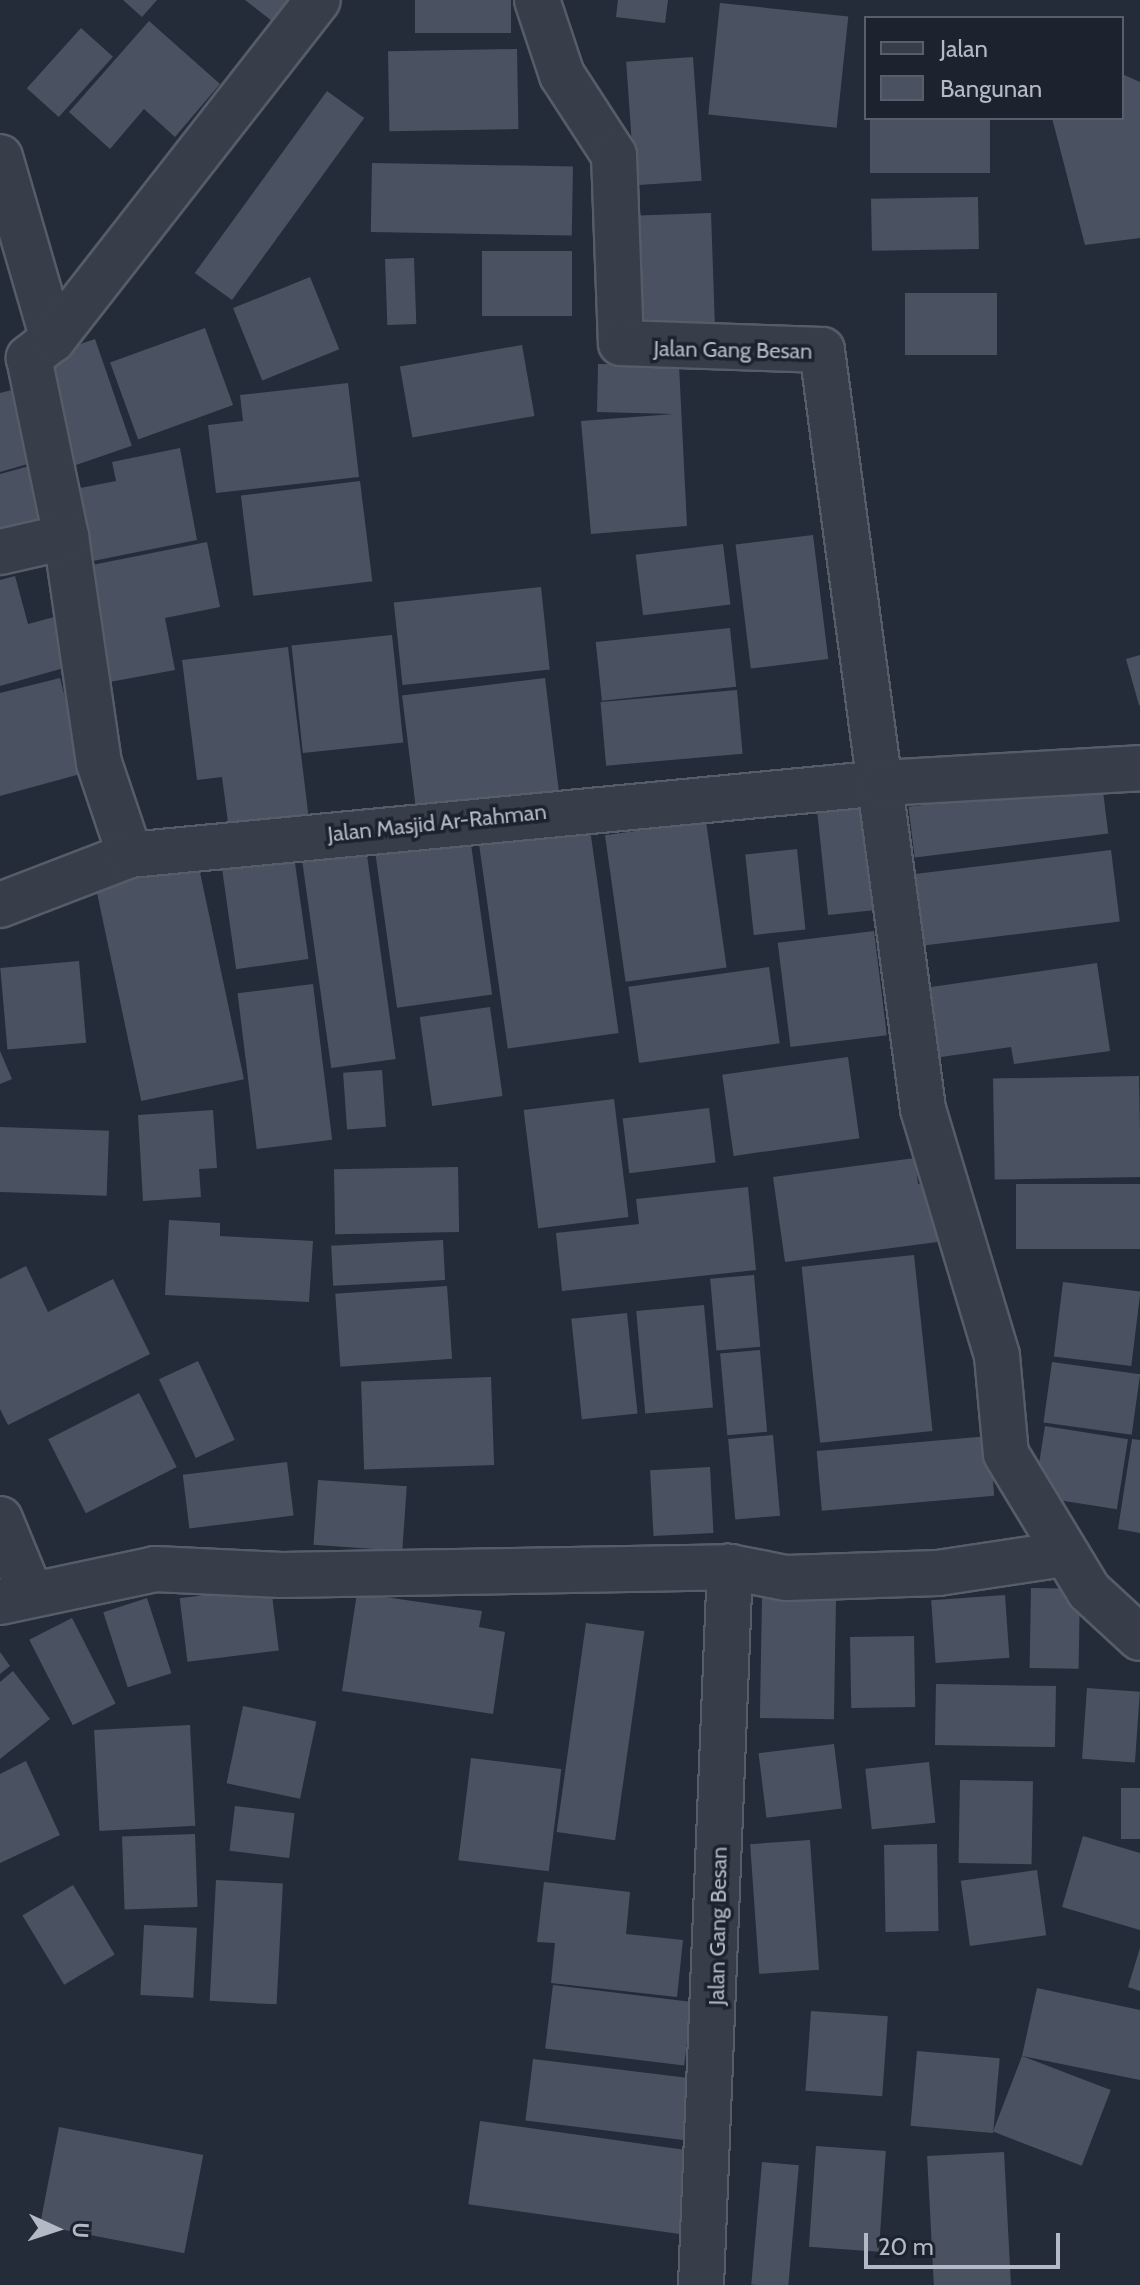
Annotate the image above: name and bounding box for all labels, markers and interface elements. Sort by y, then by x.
legend [864,16,1124,120]
text: Jalan [940,34,988,63]
text: Bangunan [940,74,1042,103]
street label: Jalan Gang Besan [653,335,813,365]
street label: Jalan Masjid Ar-Rahman [326,798,548,848]
street label: Jalan Gang Besan [703,1846,733,2006]
north arrow [16,2189,96,2269]
scale bar [868,2217,1064,2267]
text: U [67,2222,94,2239]
text: 20 m [878,2232,934,2261]

